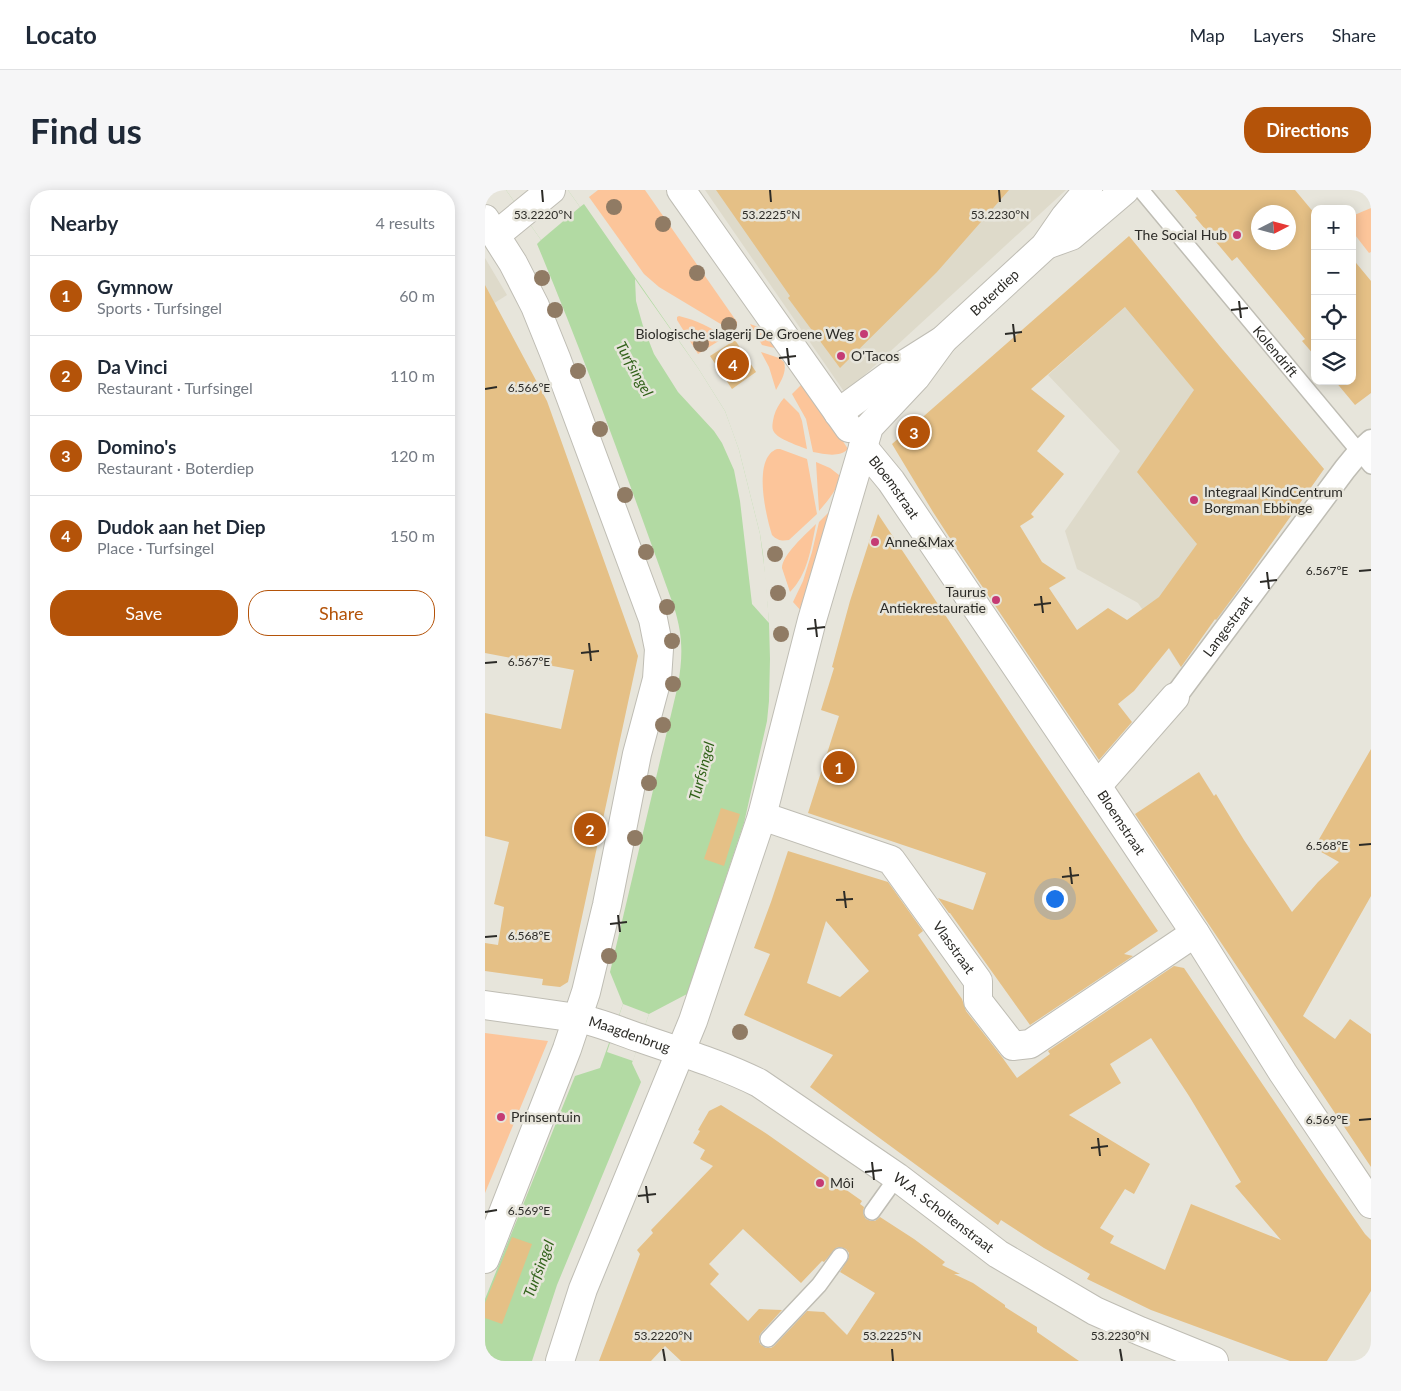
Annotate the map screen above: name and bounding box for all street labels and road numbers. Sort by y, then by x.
street label: Boterdiep [966,265,1022,319]
street label: Kolendrift [1250,322,1302,380]
street label: Bloemstraat [866,452,923,522]
street label: Langestraat [1199,592,1255,660]
street label: Bloemstraat [1094,787,1149,858]
street label: Vlasstraat [930,918,979,977]
street label: Maagdenbrug [587,1012,673,1056]
street label: W.A. Scholtenstraat [890,1168,998,1256]

